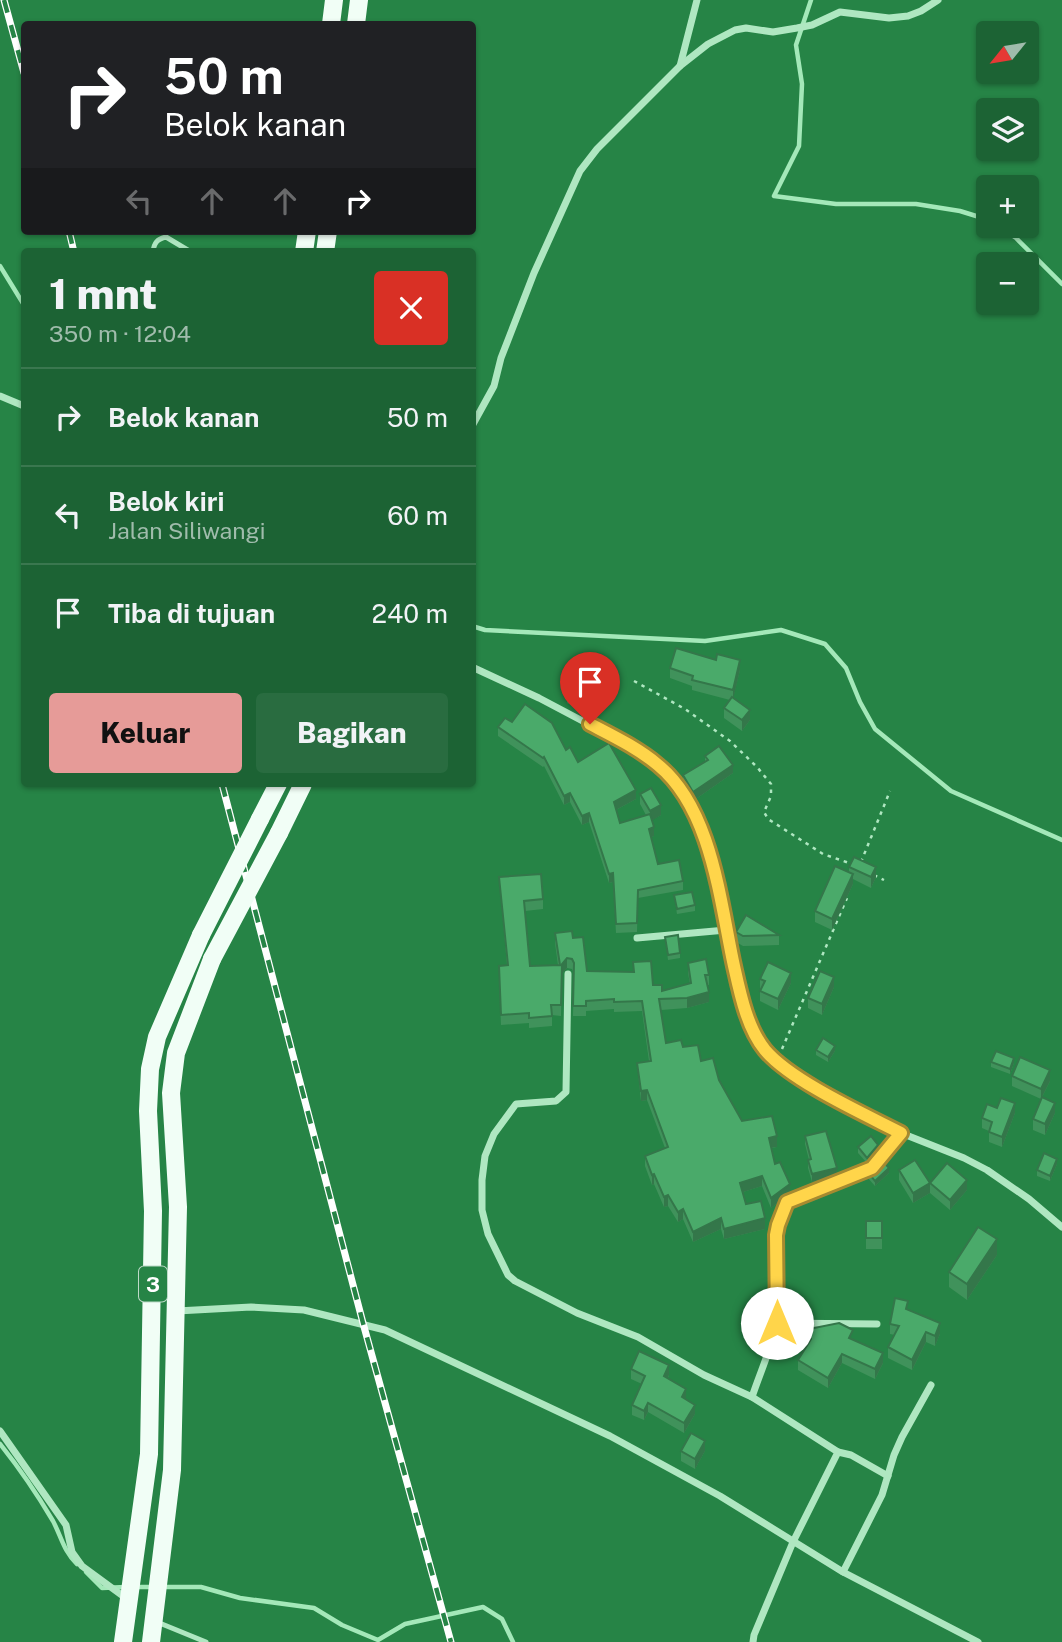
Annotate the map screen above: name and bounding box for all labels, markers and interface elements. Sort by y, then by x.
north arrow [976,21,1040,84]
map controls [976,21,1039,315]
text: 50 m [164,47,284,105]
icon: right [49,49,140,140]
button: layers [976,98,1039,161]
text: Belok kanan [164,106,346,143]
button: + [976,175,1039,238]
icon: left [120,182,158,220]
icon: ahead [193,182,231,220]
icon: ahead [266,182,304,220]
icon: right [339,182,377,220]
button: − [976,252,1039,315]
text: 1 mnt [49,269,157,318]
button: close [374,271,448,345]
text: 350 m · 12:04 [49,320,191,347]
icon: right [49,398,87,436]
text: Belok kanan [108,402,259,433]
text: 50 m [387,402,448,433]
text: Belok kiri [108,486,224,517]
icon: left [49,496,87,534]
text: 60 m [387,500,448,531]
text: Jalan Siliwangi [108,517,266,544]
icon: arrive [49,594,87,632]
text: Tiba di tujuan [108,598,275,629]
text: 240 m [371,598,448,629]
pin [560,652,620,724]
icon: arrive [571,663,609,701]
button: Keluar [49,693,242,773]
button: Bagikan [256,693,448,773]
road number: 3 [139,1266,167,1302]
position arrow [740,1286,814,1360]

